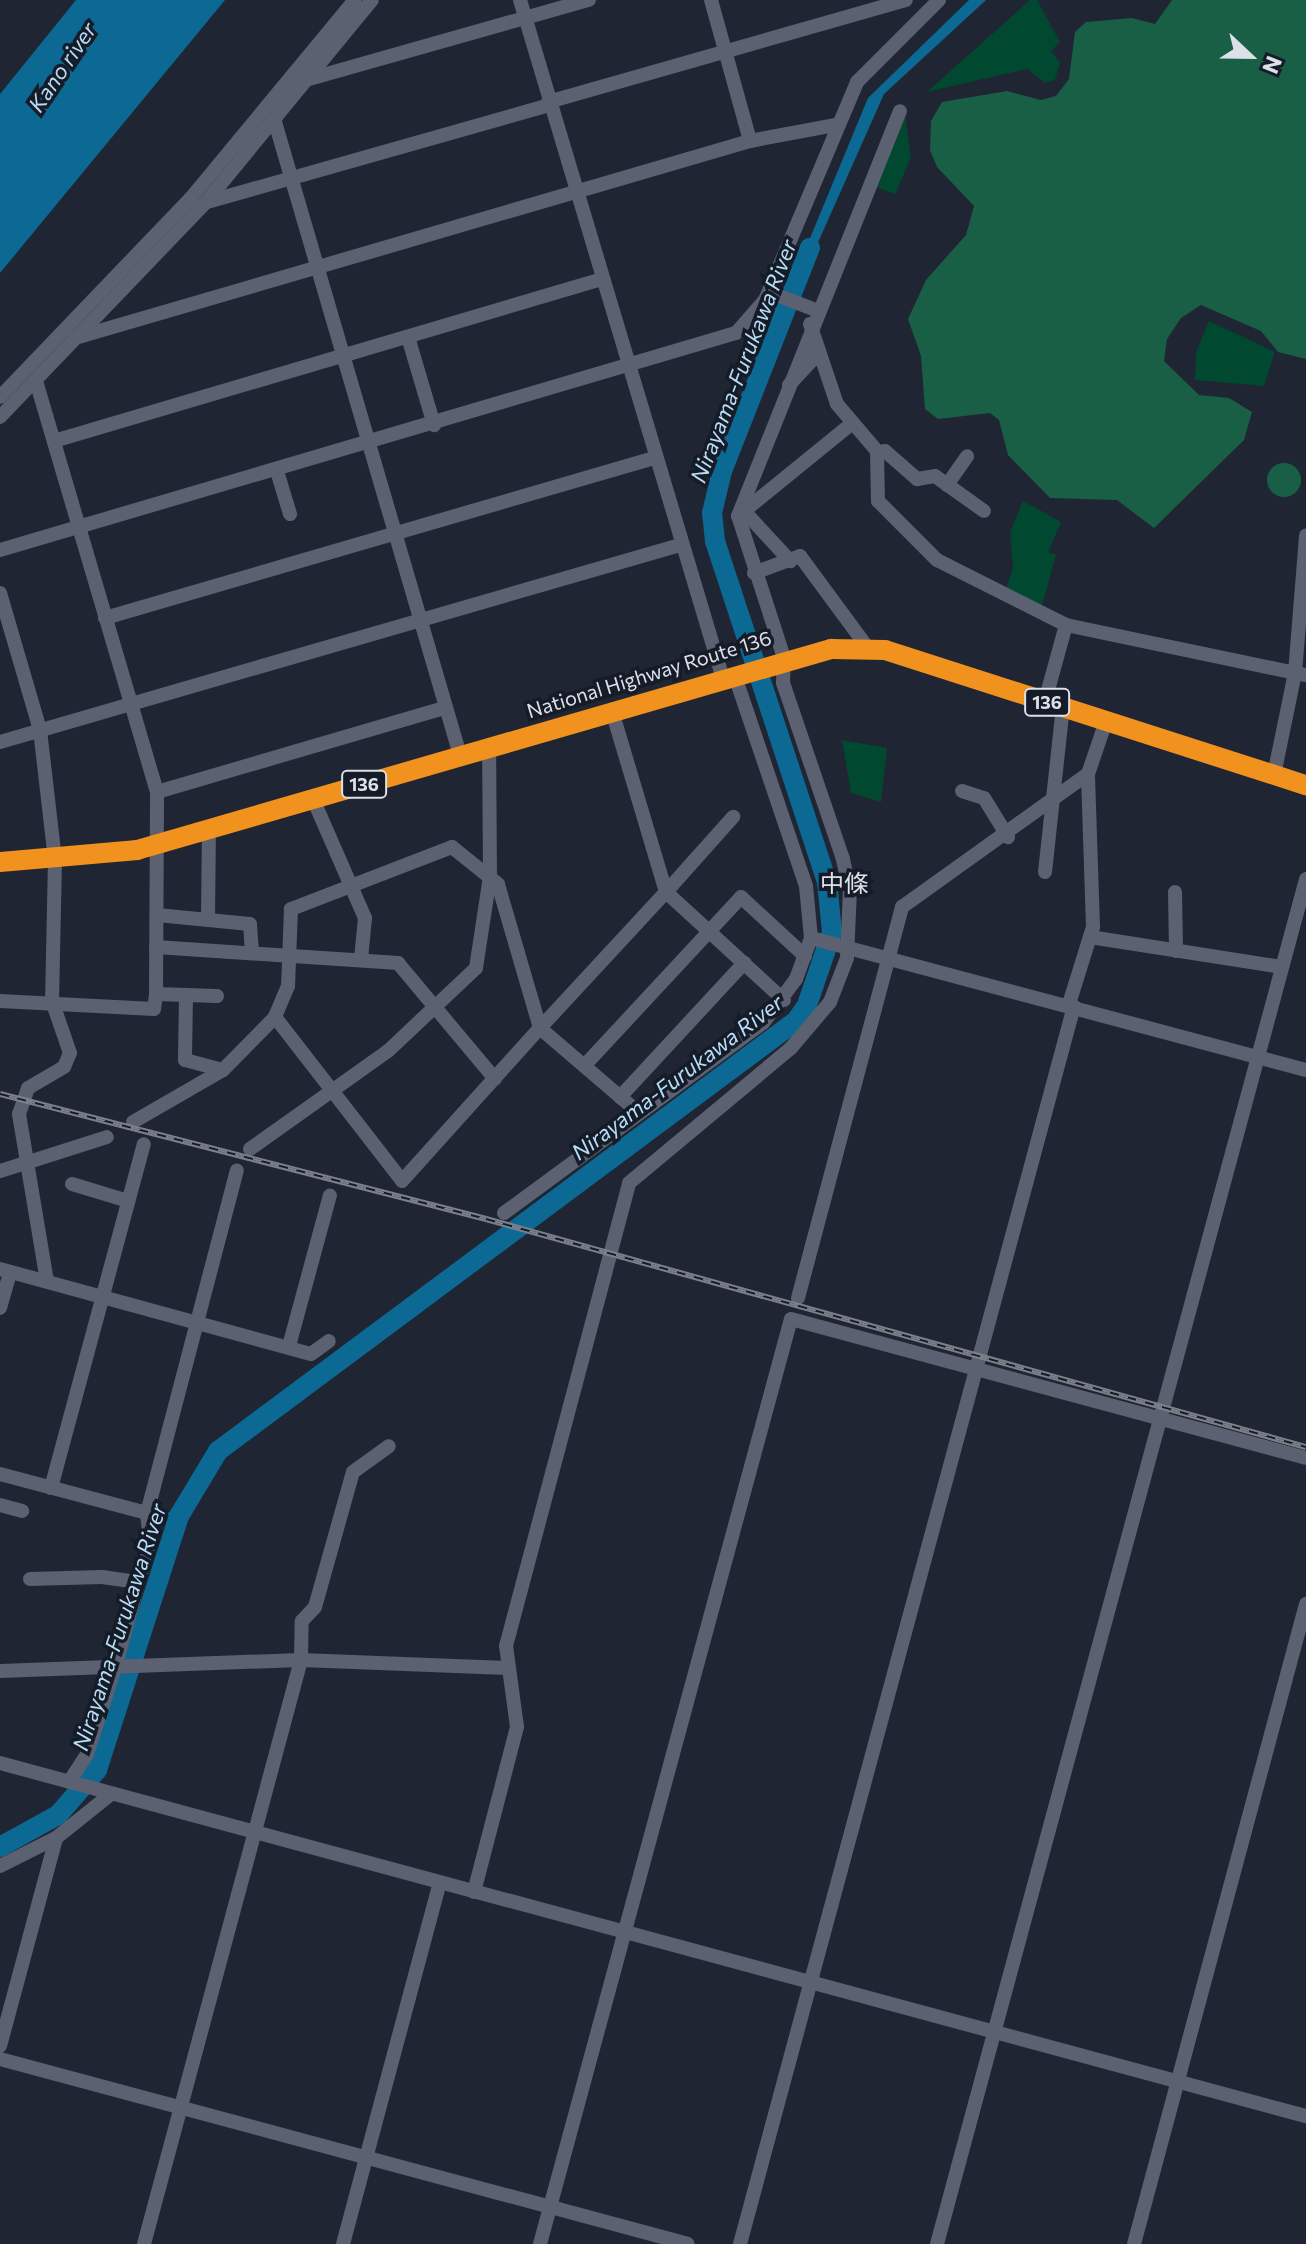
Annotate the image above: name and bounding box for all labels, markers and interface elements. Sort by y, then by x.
north arrow [1210,16,1290,96]
water label: Kano river [23,17,101,117]
text: N [1257,52,1288,78]
water label: Nirayama-Furukawa River [684,236,802,486]
street label: National Highway Route 136 [524,625,774,723]
road number: 136 [1023,688,1071,716]
road number: 136 [340,770,388,798]
district label: 中條 [820,869,868,897]
water label: Nirayama-Furukawa River [566,989,788,1165]
water label: Nirayama-Furukawa River [67,1500,171,1754]

